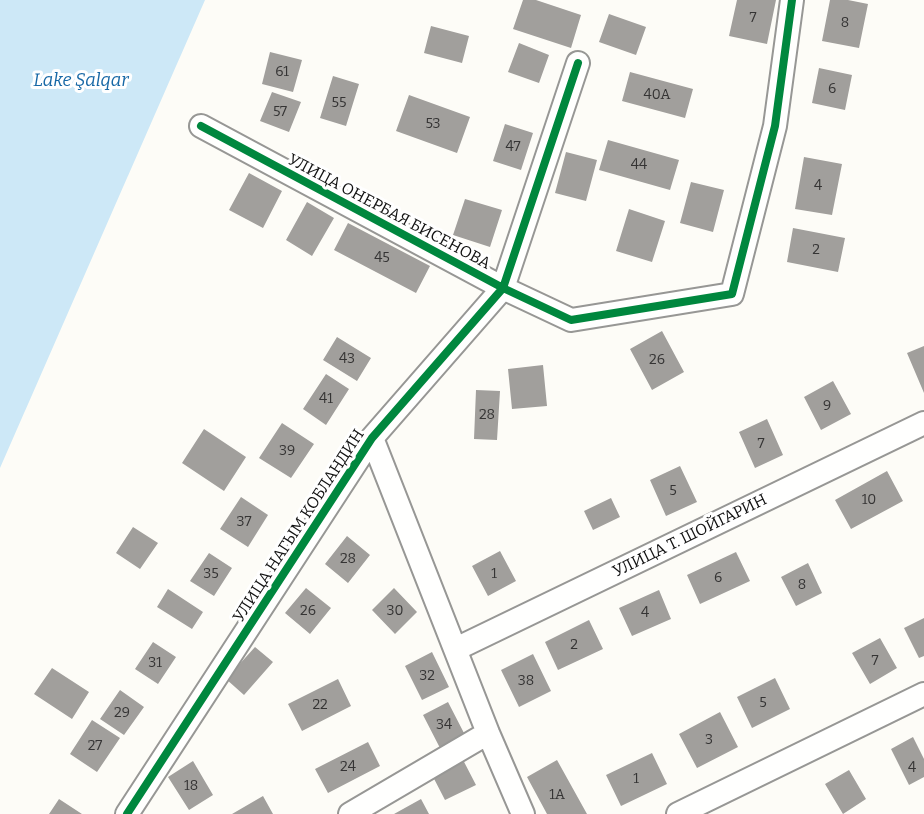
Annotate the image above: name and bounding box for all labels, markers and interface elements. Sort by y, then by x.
house number: 7 [749,10,757,26]
house number: 8 [841,15,849,31]
house number: 61 [275,64,289,80]
water label: Lake Şalqar [33,70,129,92]
house number: 6 [828,81,836,97]
house number: 40А [643,87,671,103]
house number: 55 [332,95,346,111]
house number: 57 [273,104,287,120]
house number: 53 [425,116,441,132]
house number: 47 [505,139,521,155]
street label: УЛИЦА ОНЕРБАЯ БИСЕНОВА [284,150,494,274]
house number: 44 [631,157,647,173]
house number: 4 [814,178,822,194]
house number: 2 [812,242,820,258]
house number: 45 [374,250,390,266]
house number: 43 [339,351,355,367]
house number: 26 [649,352,665,368]
house number: 41 [319,391,333,407]
house number: 9 [823,398,831,414]
house number: 28 [479,407,495,423]
street label: УЛИЦА НАГЫМ КОБЛАНДИН [229,426,369,626]
house number: 7 [757,436,765,452]
house number: 39 [279,443,295,459]
house number: 5 [669,483,677,499]
street label: УЛИЦА Т. ШОЙГАРИН [610,490,770,582]
house number: 10 [862,492,876,508]
house number: 37 [236,514,252,530]
house number: 28 [340,551,356,567]
house number: 35 [203,566,219,582]
house number: 1 [491,566,497,582]
house number: 6 [714,570,722,586]
house number: 8 [798,577,806,593]
house number: 26 [300,603,316,619]
house number: 30 [387,603,403,619]
house number: 4 [641,605,649,621]
house number: 2 [570,637,578,653]
house number: 7 [871,653,879,669]
house number: 31 [148,655,162,671]
house number: 32 [419,668,435,684]
house number: 38 [518,673,534,689]
house number: 5 [759,695,767,711]
house number: 22 [312,697,328,713]
house number: 29 [114,705,130,721]
house number: 34 [436,717,452,733]
house number: 3 [705,732,713,748]
house number: 27 [88,738,102,754]
house number: 24 [340,759,356,775]
house number: 4 [908,760,916,776]
house number: 1 [633,771,639,787]
house number: 18 [184,778,198,794]
house number: 1А [549,787,565,803]

